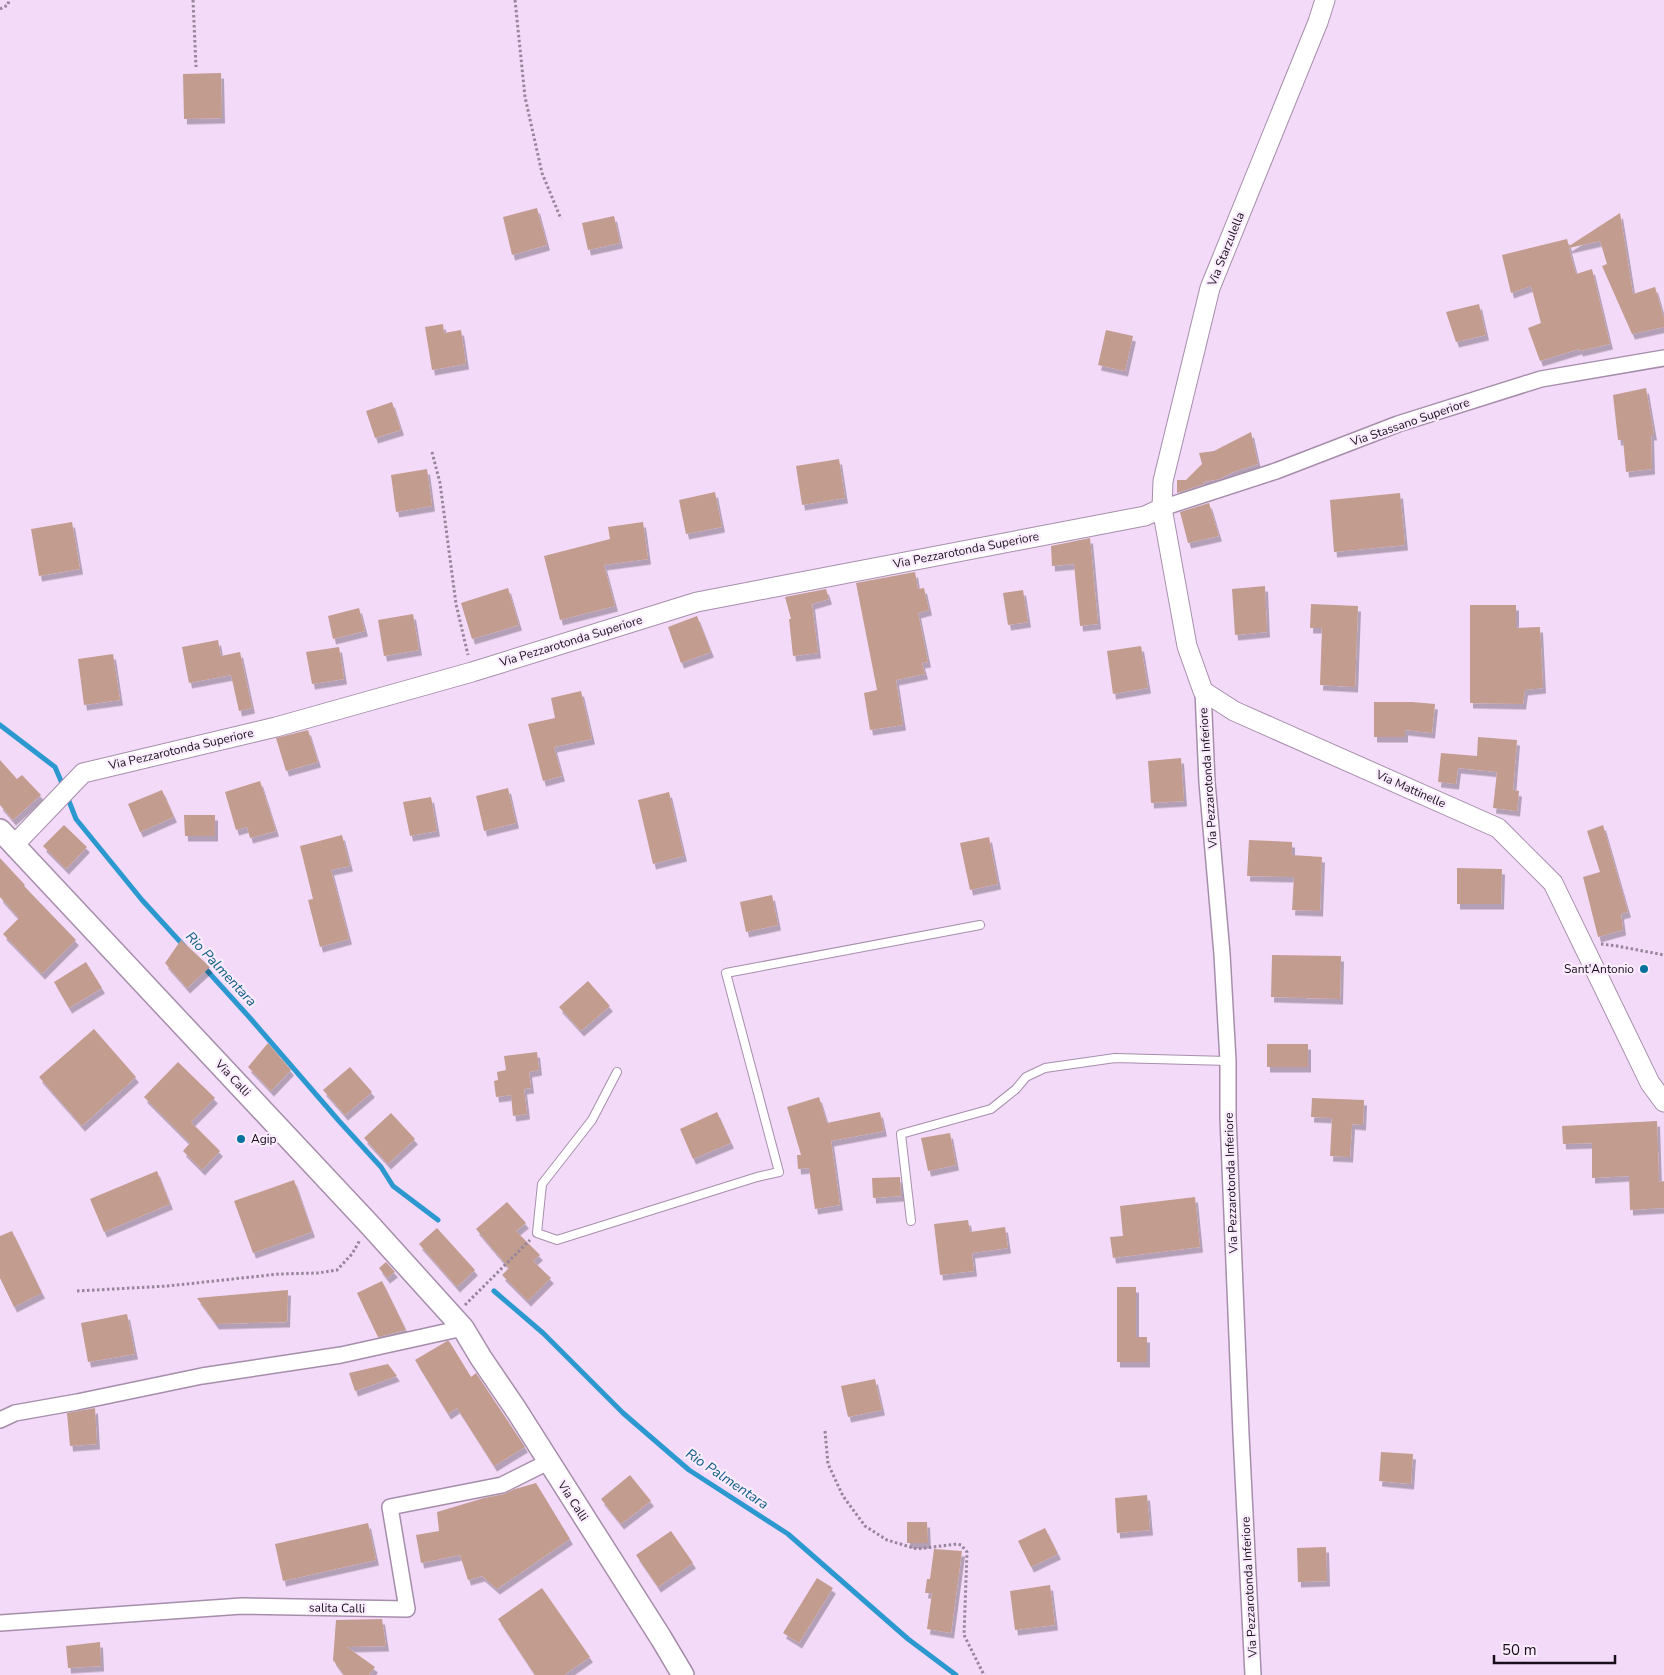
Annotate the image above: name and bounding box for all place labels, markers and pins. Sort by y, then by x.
place label: Sant'Antonio [1564,961,1634,977]
marker: Sant'Antonio [1638,963,1650,975]
place label: Agip [251,1131,277,1147]
marker: Agip [235,1133,247,1145]

